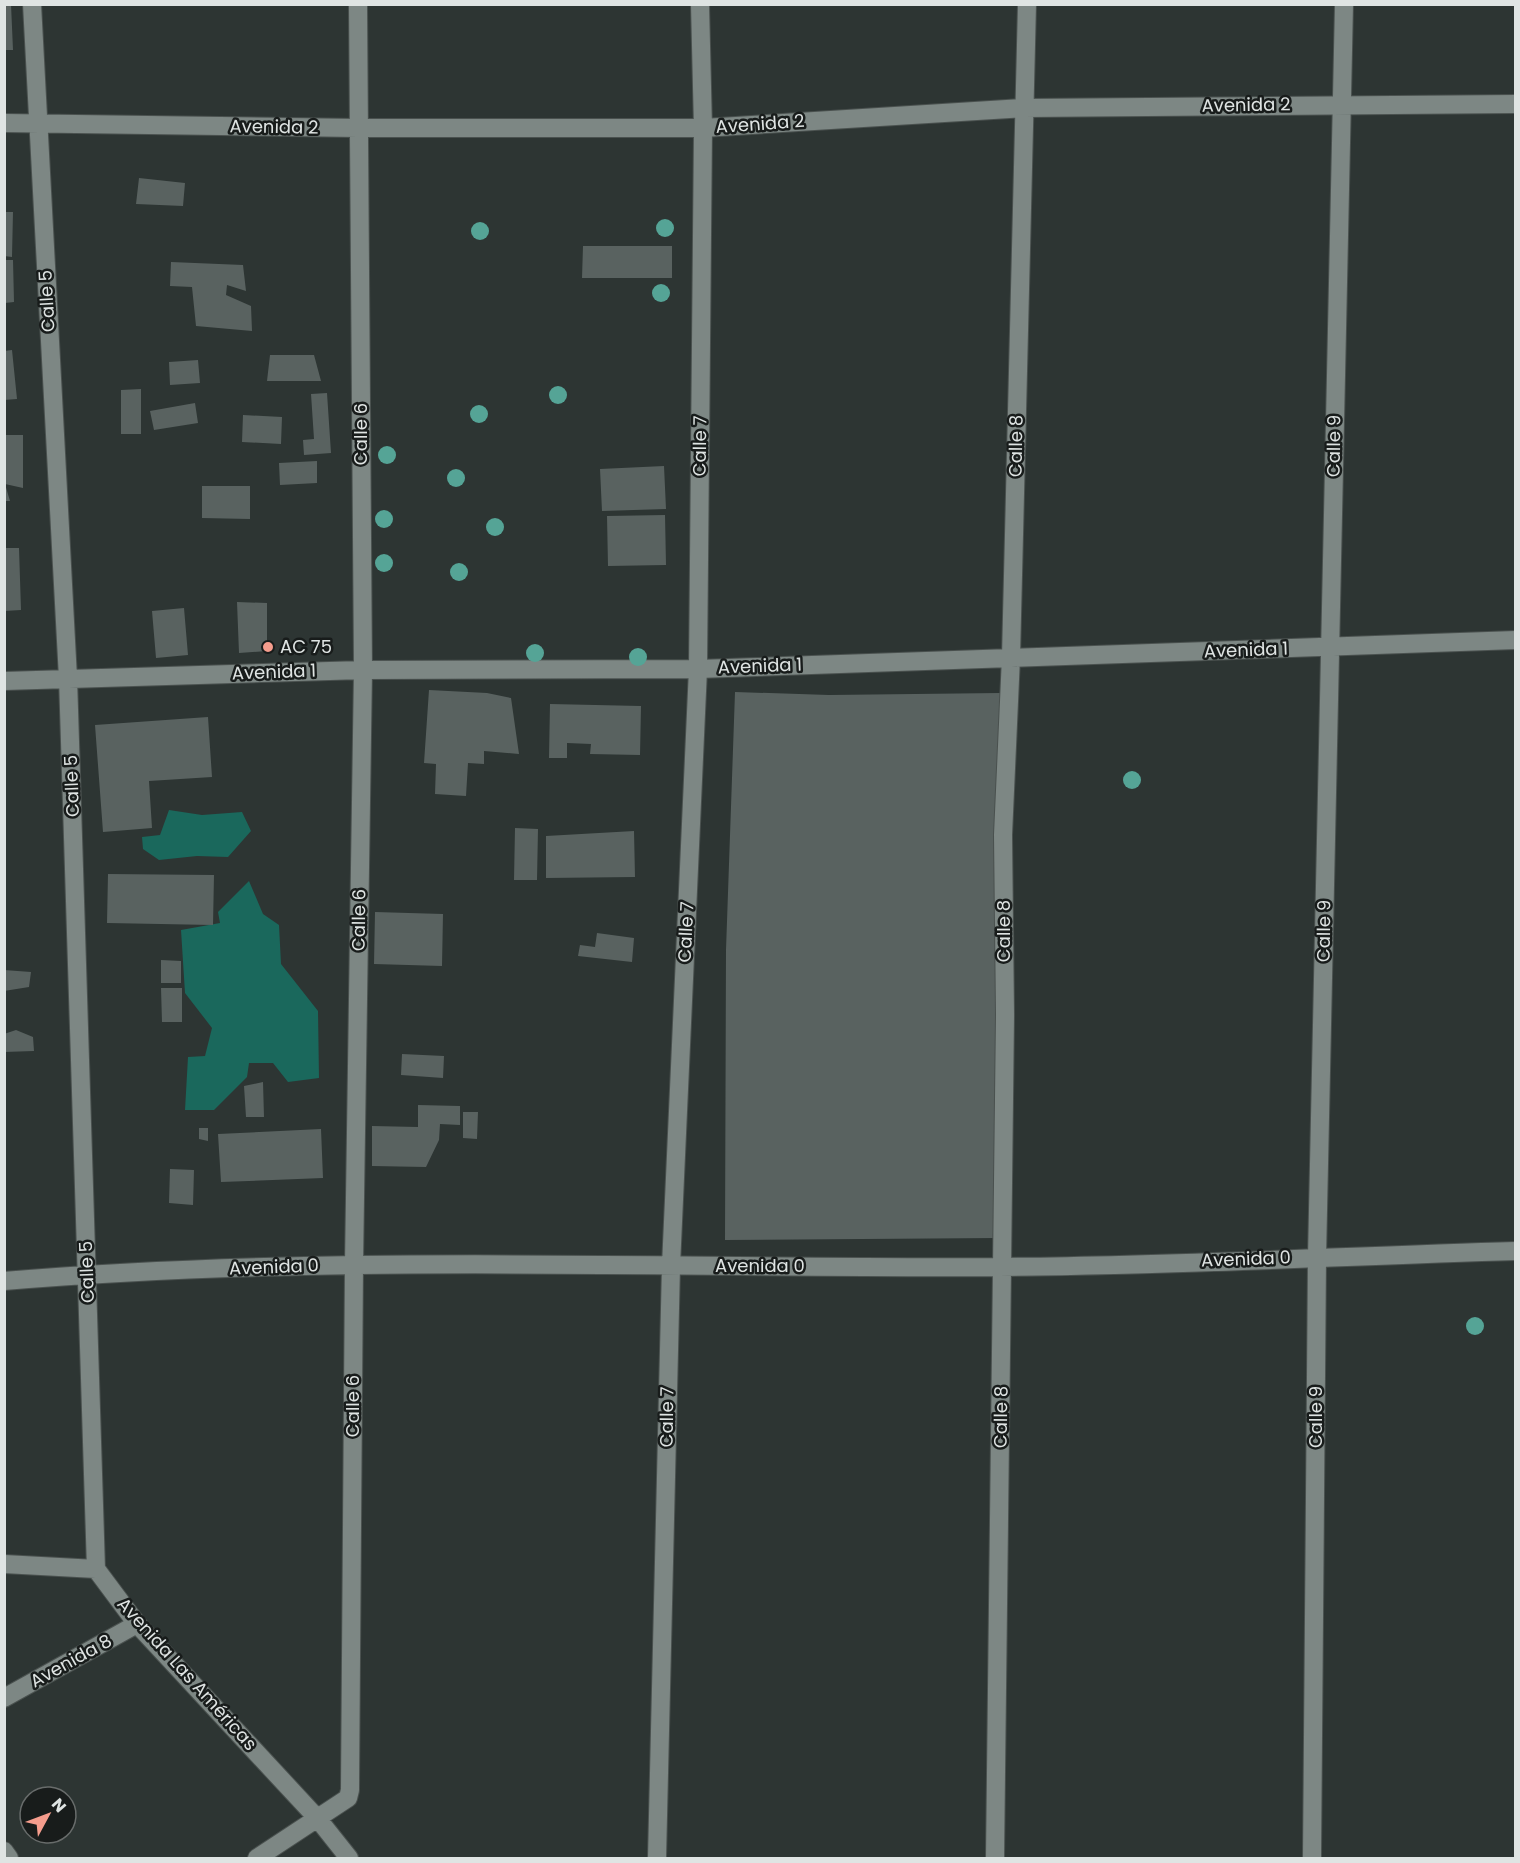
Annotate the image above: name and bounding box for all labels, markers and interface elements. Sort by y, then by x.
street label: Avenida 2 [1201,91,1291,118]
street label: Avenida 2 [715,108,805,139]
street label: Avenida 2 [229,113,319,140]
street label: Calle 5 [32,269,61,333]
street label: Calle 6 [348,403,373,465]
street label: Calle 7 [686,415,713,477]
street label: Calle 8 [1002,415,1029,477]
street label: Calle 9 [1320,415,1347,477]
place label: AC 75 [280,634,332,659]
street label: Avenida 1 [1203,636,1289,663]
marker: AC 75 [261,640,275,654]
street label: Avenida 1 [717,652,803,679]
street label: Avenida 1 [231,658,317,685]
street label: Calle 5 [58,754,85,818]
street label: Calle 6 [345,889,372,951]
street label: Calle 8 [991,900,1016,962]
street label: Calle 9 [1310,900,1337,962]
street label: Calle 7 [671,901,700,963]
street label: Calle 5 [73,1240,100,1304]
street label: Avenida 0 [1201,1244,1291,1273]
street label: Avenida 0 [229,1252,319,1281]
street label: Avenida 0 [715,1253,805,1278]
street label: Calle 6 [340,1375,365,1437]
street label: Calle 7 [653,1386,680,1448]
street label: Calle 8 [987,1386,1014,1448]
street label: Calle 9 [1303,1386,1328,1448]
street label: Avenida Las Américas [112,1592,263,1756]
street label: Avenida 8 [25,1628,116,1693]
north arrow [18,1785,78,1845]
text: N [46,1793,72,1818]

